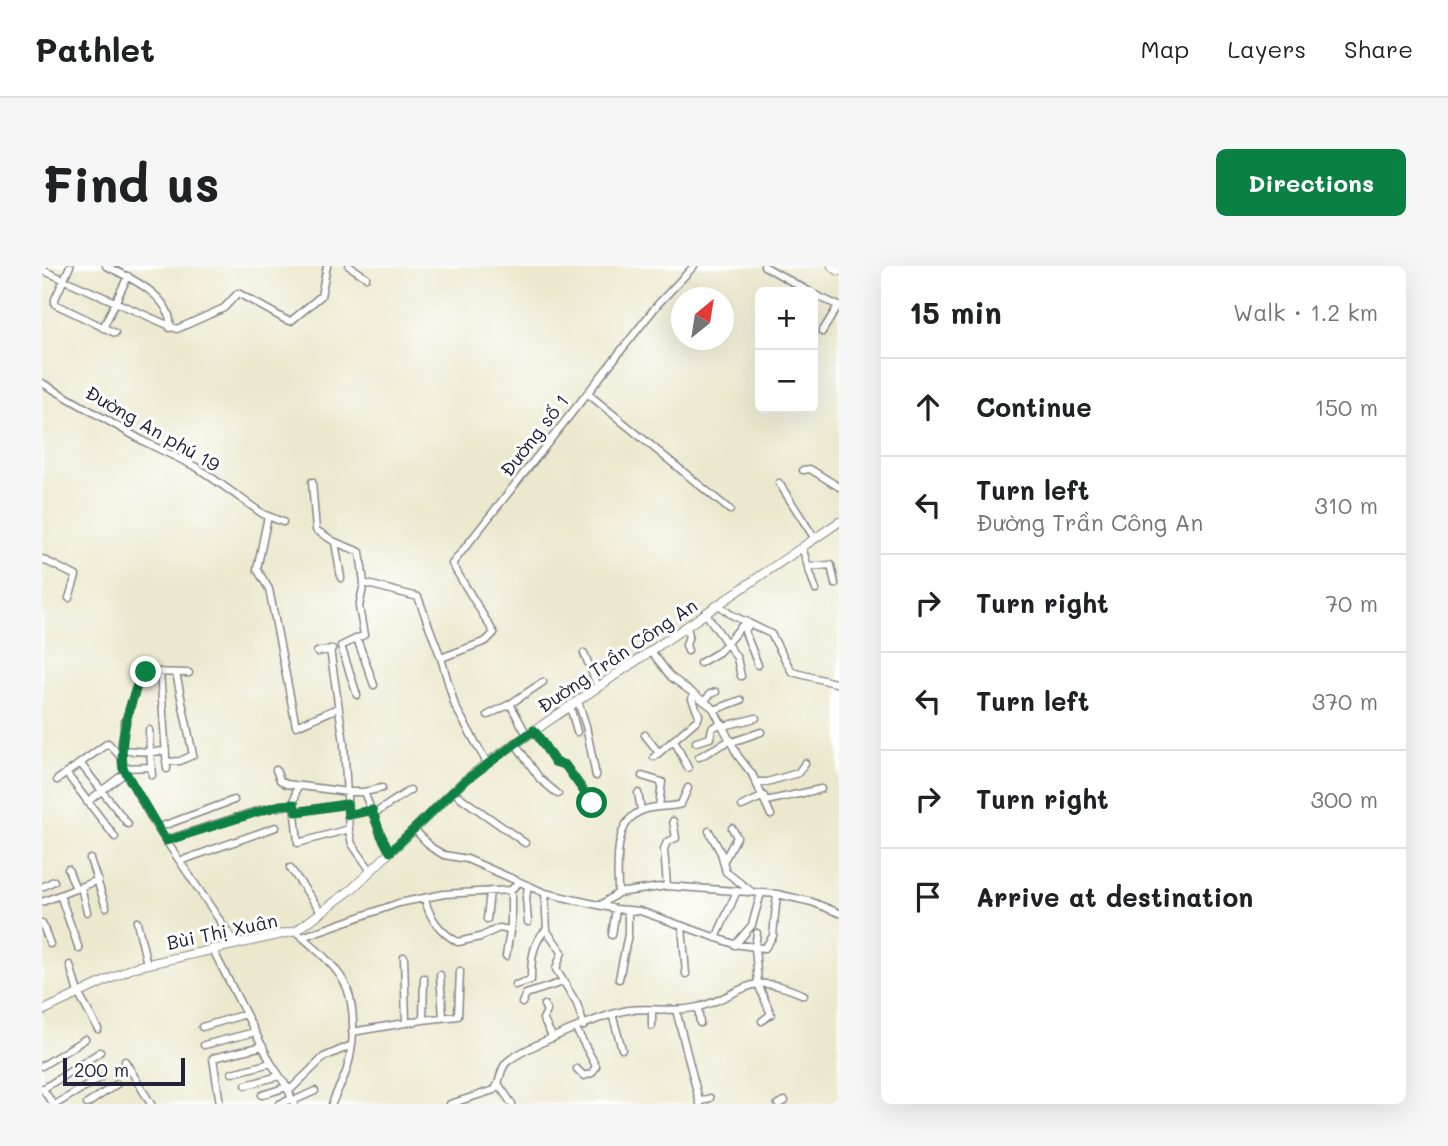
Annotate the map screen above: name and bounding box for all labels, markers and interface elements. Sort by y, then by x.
text: Pathlet [35,27,155,70]
text: Map [1141,33,1189,64]
text: Layers [1227,33,1306,64]
text: Share [1344,33,1413,64]
button: Directions [1216,149,1406,216]
text: Find us [42,151,220,214]
north arrow [671,287,734,350]
map controls [755,287,818,413]
button: + [755,287,818,350]
text: 15 min [909,292,1002,332]
text: Walk · 1.2 km [1233,297,1378,327]
button: − [755,350,818,413]
street label: Đường An phú 19 [81,379,225,477]
icon: ahead [909,388,947,426]
street label: Đường số 1 [494,389,574,481]
text: Continue [976,390,1092,424]
text: 150 m [1314,392,1378,422]
text: Turn left [976,473,1089,507]
icon: left [909,486,947,524]
text: 310 m [1314,490,1378,520]
text: Đường Trần Công An [976,507,1203,537]
icon: right [909,584,947,622]
text: Turn right [976,586,1109,620]
text: 70 m [1325,588,1378,618]
street label: Đường Trần Công An [532,592,702,718]
route end [130,656,161,687]
icon: left [909,682,947,720]
text: Turn left [976,684,1089,718]
text: 370 m [1312,686,1378,716]
icon: right [909,780,947,818]
text: Turn right [976,782,1109,816]
text: 300 m [1310,784,1378,814]
route start [576,787,607,818]
icon: arrive [909,878,947,916]
text: Arrive at destination [976,880,1253,914]
street label: Bùi Thị Xuân [164,907,280,955]
scale bar [63,1055,186,1087]
text: 200 m [74,1057,129,1082]

